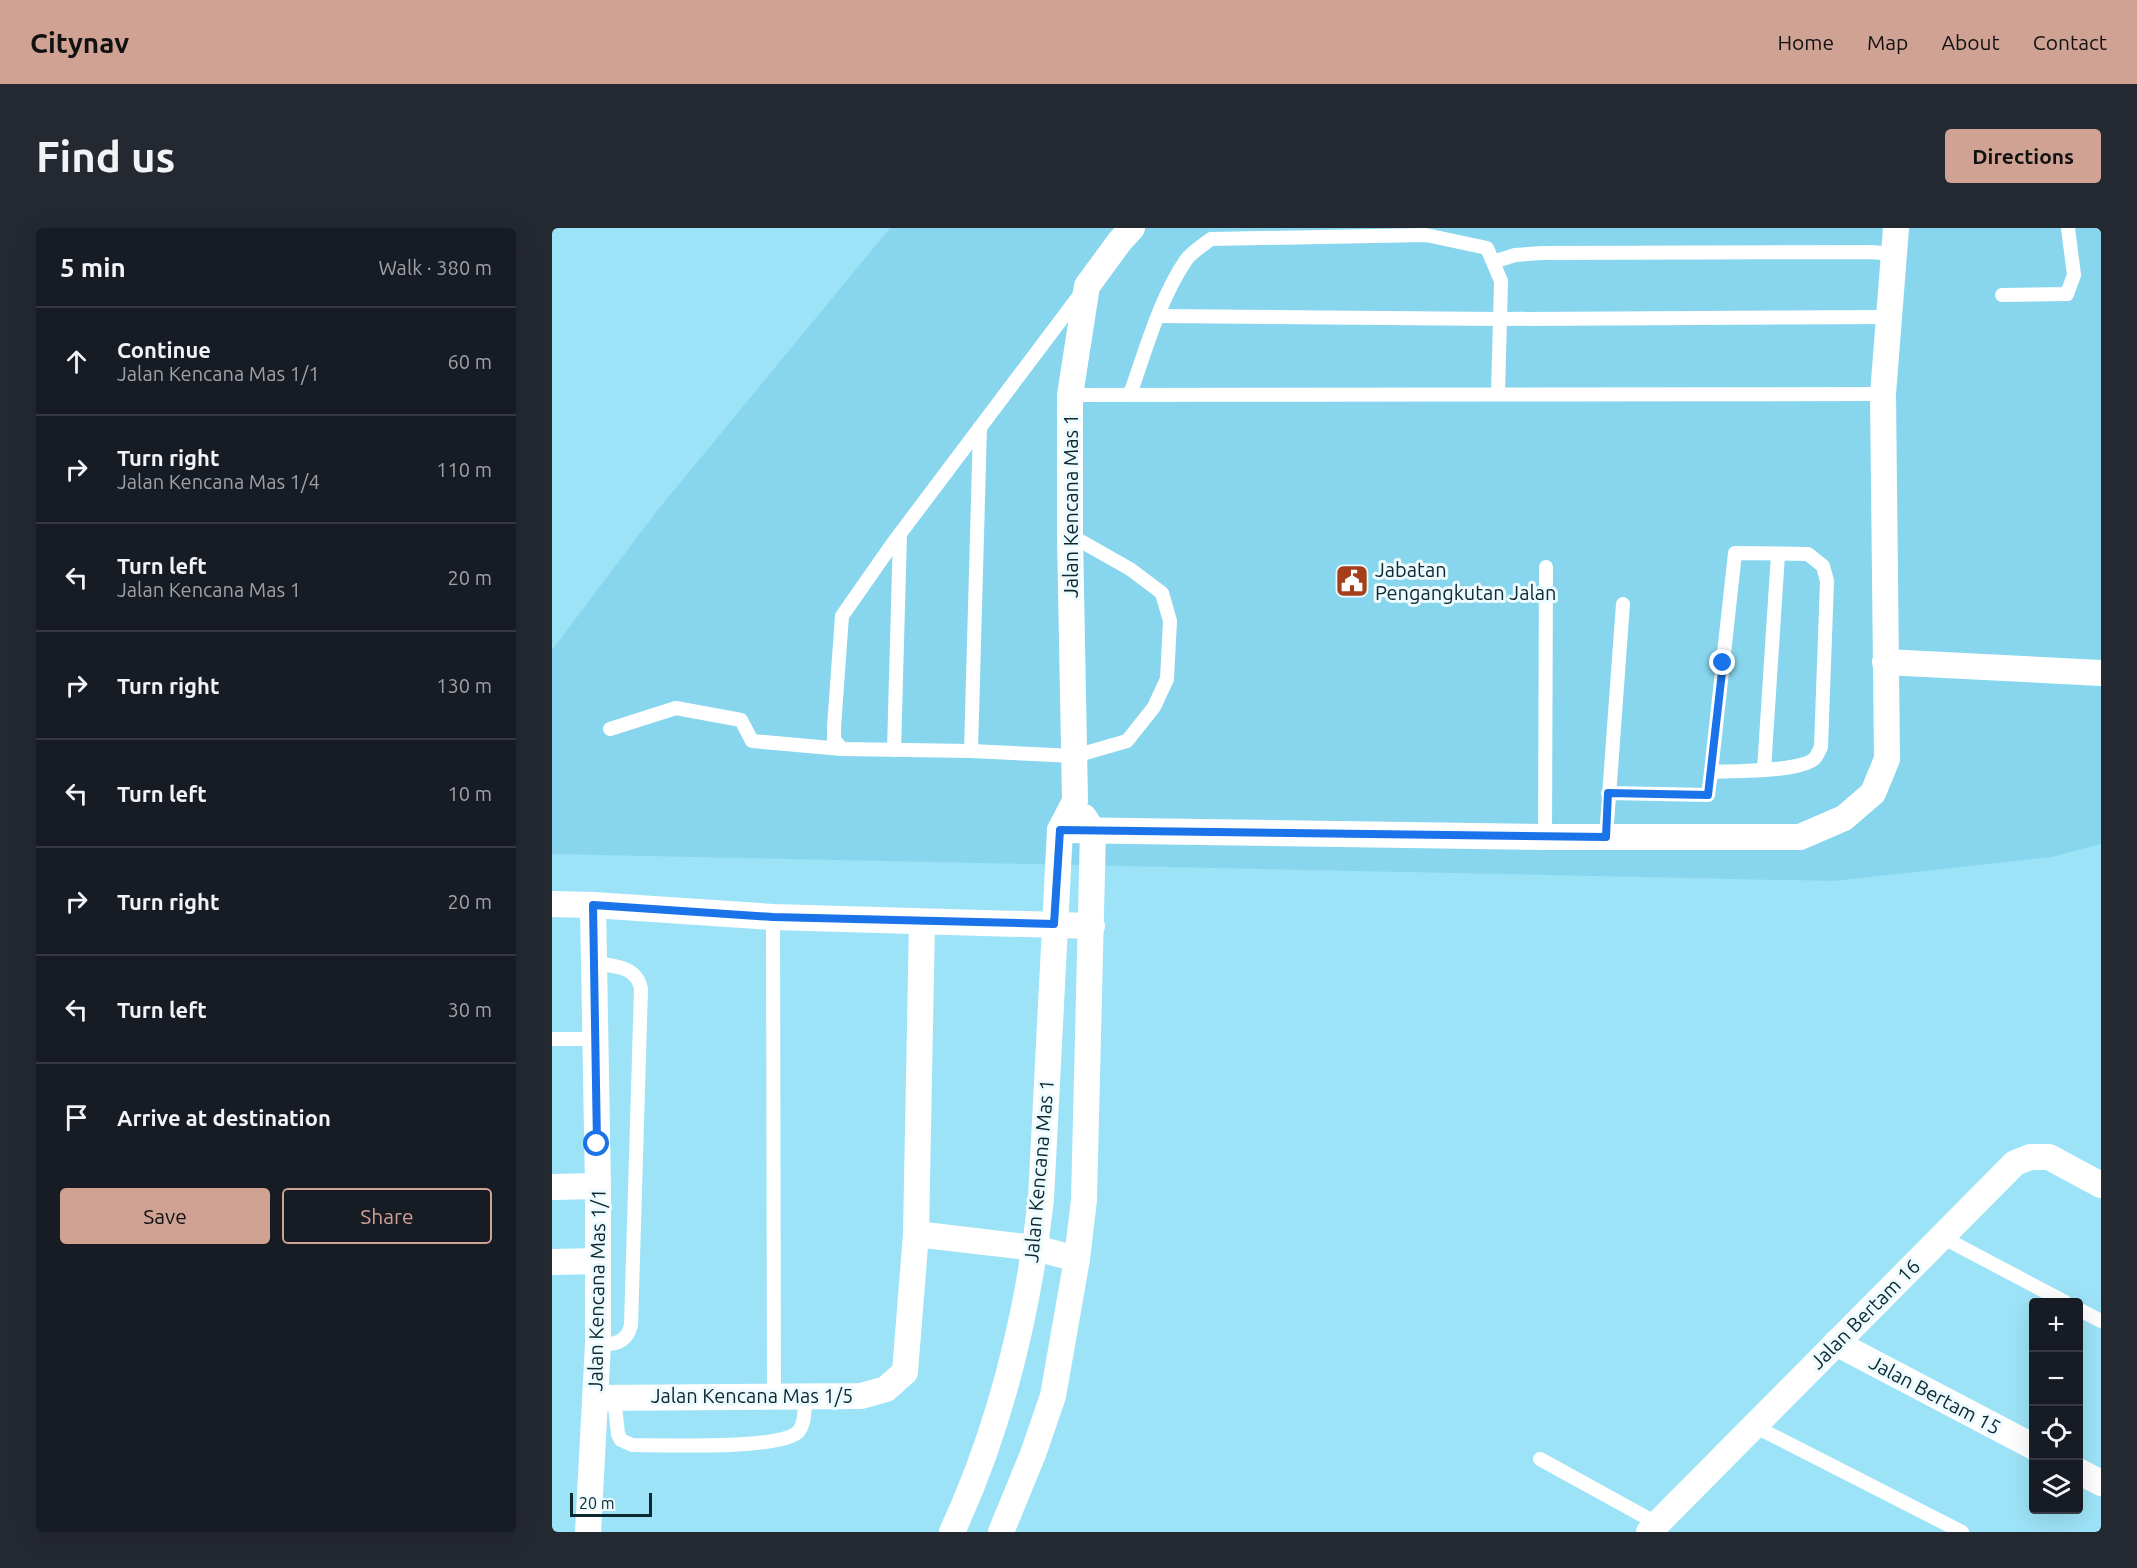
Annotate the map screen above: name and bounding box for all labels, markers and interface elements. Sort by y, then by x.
text: Citynav [30,27,129,58]
text: Home [1777,30,1834,54]
text: Map [1867,30,1908,54]
text: About [1941,30,2000,54]
text: Contact [2033,30,2107,54]
button: Directions [1945,129,2101,183]
text: Find us [36,133,175,180]
text: 5 min [60,253,126,282]
text: Walk · 380 m [379,256,492,279]
text: Continue [117,337,211,362]
icon: ahead [60,345,93,378]
text: 60 m [448,350,492,373]
text: Jalan Kencana Mas 1/1 [117,362,320,385]
street label: Jalan Kencana Mas 1 [1059,414,1082,598]
text: Turn right [117,445,219,470]
icon: right [60,453,93,486]
text: 110 m [436,458,492,481]
text: Jalan Kencana Mas 1/4 [117,470,320,493]
text: Turn left [117,553,207,578]
place label: Jabatan Pengangkutan Jalan [1375,558,1556,604]
icon: left [60,561,93,594]
public building icon: Jabatan Pengangkutan Jalan [1334,563,1370,599]
text: 20 m [448,566,492,589]
text: Jalan Kencana Mas 1 [117,578,301,601]
route end [1709,649,1735,675]
icon: right [60,669,93,702]
text: Turn right [117,673,219,698]
text: 130 m [436,674,492,697]
icon: left [60,777,93,810]
text: Turn left [117,781,207,806]
text: 10 m [448,782,492,805]
icon: right [60,885,93,918]
text: Turn right [117,889,219,914]
text: 20 m [448,890,492,913]
icon: left [60,993,93,1026]
text: Turn left [117,997,207,1022]
text: 30 m [448,998,492,1021]
street label: Jalan Kencana Mas 1 [1019,1078,1058,1264]
icon: arrive [60,1101,93,1134]
text: Arrive at destination [117,1105,331,1130]
route start [583,1130,609,1156]
button: Save [60,1188,270,1244]
button: Share [282,1188,492,1244]
street label: Jalan Kencana Mas 1/1 [583,1188,610,1392]
street label: Jalan Bertam 16 [1805,1254,1924,1373]
map controls [2029,1298,2083,1514]
button: + [2029,1298,2083,1352]
street label: Jalan Bertam 15 [1866,1350,2005,1439]
button: − [2029,1352,2083,1406]
street label: Jalan Kencana Mas 1/5 [651,1384,853,1407]
button: locate [2029,1406,2083,1460]
button: layers [2029,1460,2083,1514]
scale bar [570,1490,652,1518]
text: 20 m [579,1494,615,1512]

